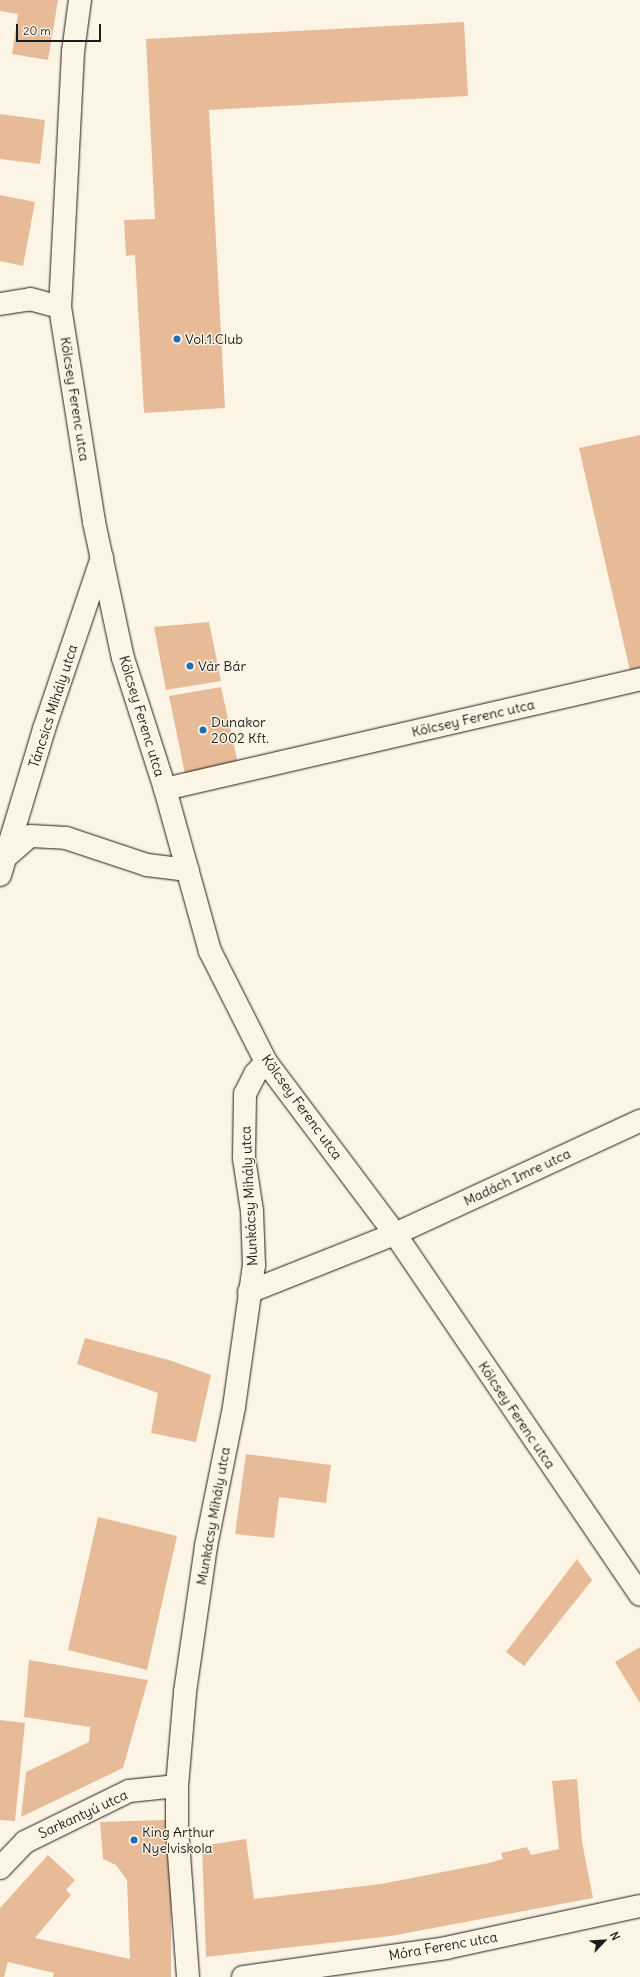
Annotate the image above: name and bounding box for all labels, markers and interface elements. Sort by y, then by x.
scale bar [18,16,103,42]
text: 20 m [23,23,51,38]
place label: Vol.1.Club [185,331,243,347]
marker: Vol.1.Club [172,334,182,344]
street label: Kölcsey Ferenc utca [57,336,93,462]
street label: Táncsics Mihály utca [25,642,81,770]
street label: Kölcsey Ferenc utca [116,653,168,779]
place label: Vár Bár [198,658,246,674]
marker: Vár Bár [185,661,195,671]
street label: Kölcsey Ferenc utca [410,696,536,740]
place label: Dunakor 2002 Kft. [211,714,269,746]
marker: Dunakor 2002 Kft. [198,725,208,735]
street label: Kölcsey Ferenc utca [258,1051,346,1163]
street label: Munkácsy Mihály utca [237,1126,261,1266]
street label: Madách Imre utca [461,1145,573,1209]
street label: Kölcsey Ferenc utca [475,1358,559,1472]
street label: Munkácsy Mihály utca [193,1446,233,1586]
street label: Sarkantyú utca [36,1786,130,1842]
place label: King Arthur Nyelviskola [142,1824,214,1856]
marker: King Arthur Nyelviskola [129,1835,139,1845]
north arrow [584,1921,624,1961]
street label: Móra Ferenc utca [387,1928,499,1964]
text: N [607,1930,623,1942]

